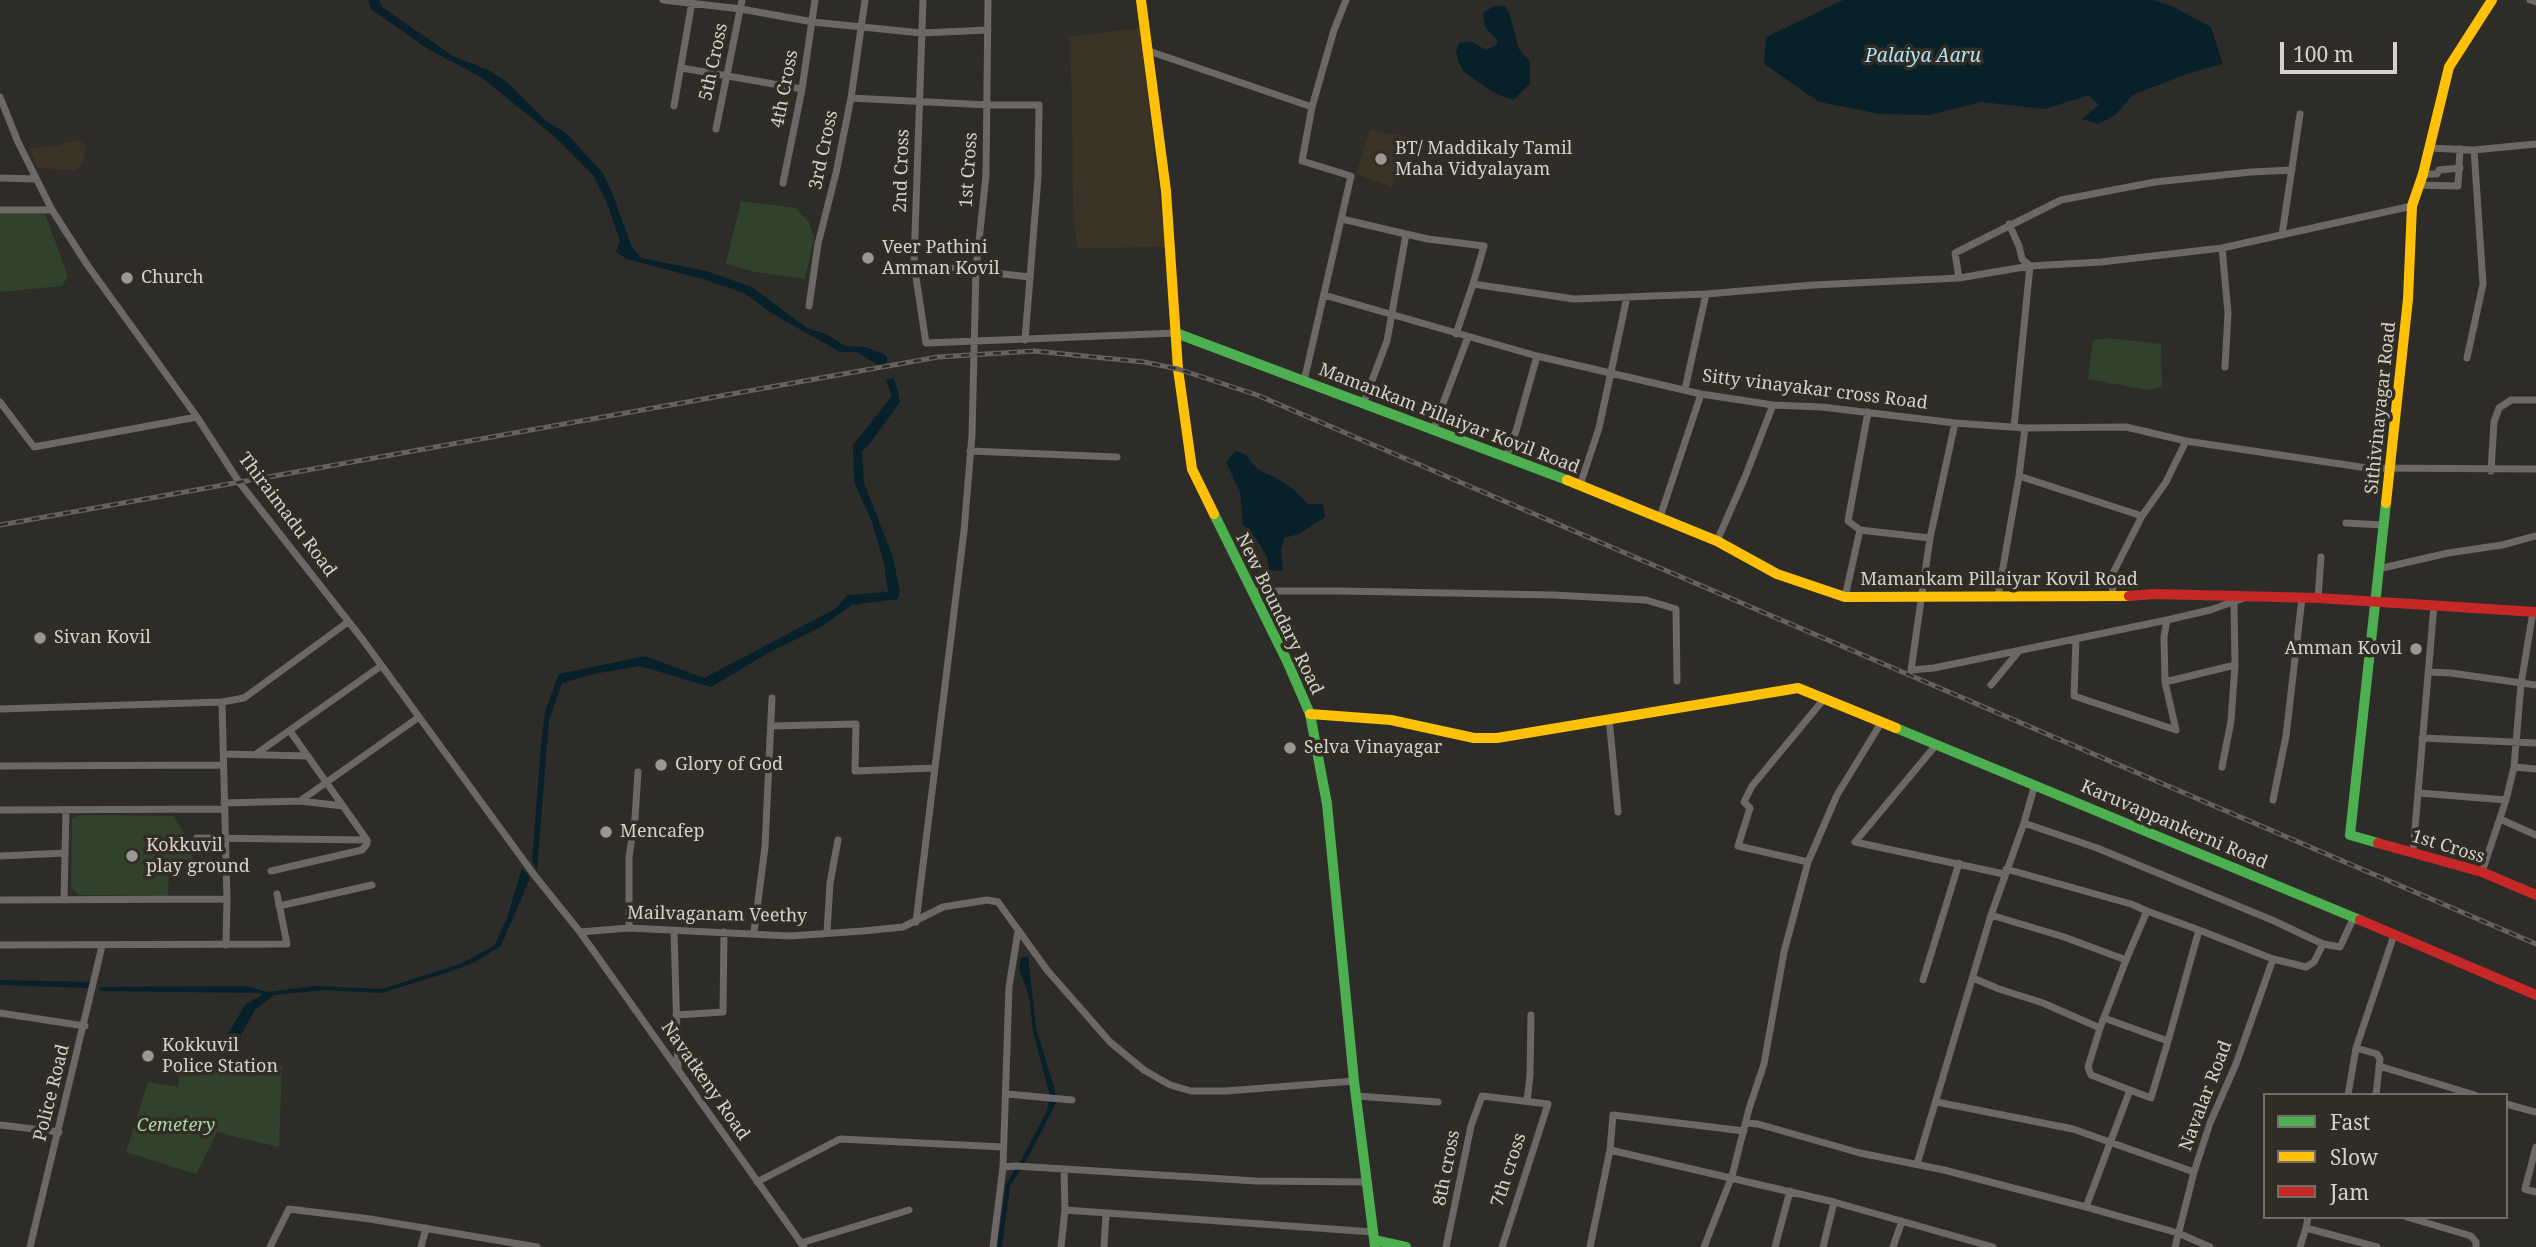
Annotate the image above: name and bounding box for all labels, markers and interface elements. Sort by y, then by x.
street label: 5th Cross [695,21,733,103]
scale bar [2284,28,2401,72]
text: 100 m [2293,40,2354,68]
water label: Palaiya Aaru [1865,46,1981,68]
street label: 4th Cross [767,48,803,130]
street label: 3rd Cross [805,108,843,192]
street label: 2nd Cross [890,129,914,213]
street label: 1st Cross [956,132,982,208]
place label: BT/ Maddikaly Tamil Maha Vidyalayam [1395,138,1572,180]
marker: BT/ Maddikaly Tamil Maha Vidyalayam [1373,151,1389,167]
place label: Veer Pathini Amman Kovil [882,237,1000,280]
marker: Veer Pathini Amman Kovil [860,250,876,266]
place label: Church [141,267,204,289]
marker: Church [119,270,135,286]
street label: Sithivinayagar Road [2361,321,2401,495]
street label: Mamankam Pillaiyar Kovil Road [1315,359,1583,479]
street label: Sitty vinayakar cross Road [1701,365,1929,415]
street label: Thiraimadu Road [233,449,341,581]
street label: New Boundary Road [1231,530,1327,698]
street label: Mamankam Pillaiyar Kovil Road [1860,569,2138,591]
place label: Sivan Kovil [54,627,151,649]
marker: Sivan Kovil [32,630,48,646]
place label: Amman Kovil [2284,638,2402,660]
marker: Amman Kovil [2408,641,2424,657]
place label: Selva Vinayagar [1304,737,1442,759]
marker: Selva Vinayagar [1282,740,1298,756]
place label: Glory of God [675,754,783,776]
marker: Glory of God [653,757,669,773]
street label: Karuvappankerni Road [2077,776,2271,874]
place label: Mencafep [620,821,704,843]
marker: Mencafep [598,824,614,840]
street label: 1st Cross [2409,826,2487,868]
place label: Kokkuvil play ground [146,835,250,878]
marker: Kokkuvil play ground [124,848,140,864]
street label: Mailvaganam Veethy [627,903,807,927]
street label: Navatkeny Road [656,1017,754,1145]
place label: Kokkuvil Police Station [162,1035,278,1078]
street label: Navalar Road [2175,1038,2237,1154]
street label: Police Road [30,1042,74,1144]
marker: Kokkuvil Police Station [140,1048,156,1064]
legend [2263,1093,2508,1219]
text: Fast [2330,1108,2370,1136]
park label: Cemetery [137,1115,215,1137]
street label: 8th cross [1429,1128,1465,1208]
street label: 7th cross [1487,1130,1531,1210]
text: Slow [2330,1143,2378,1171]
text: Jam [2330,1178,2369,1206]

